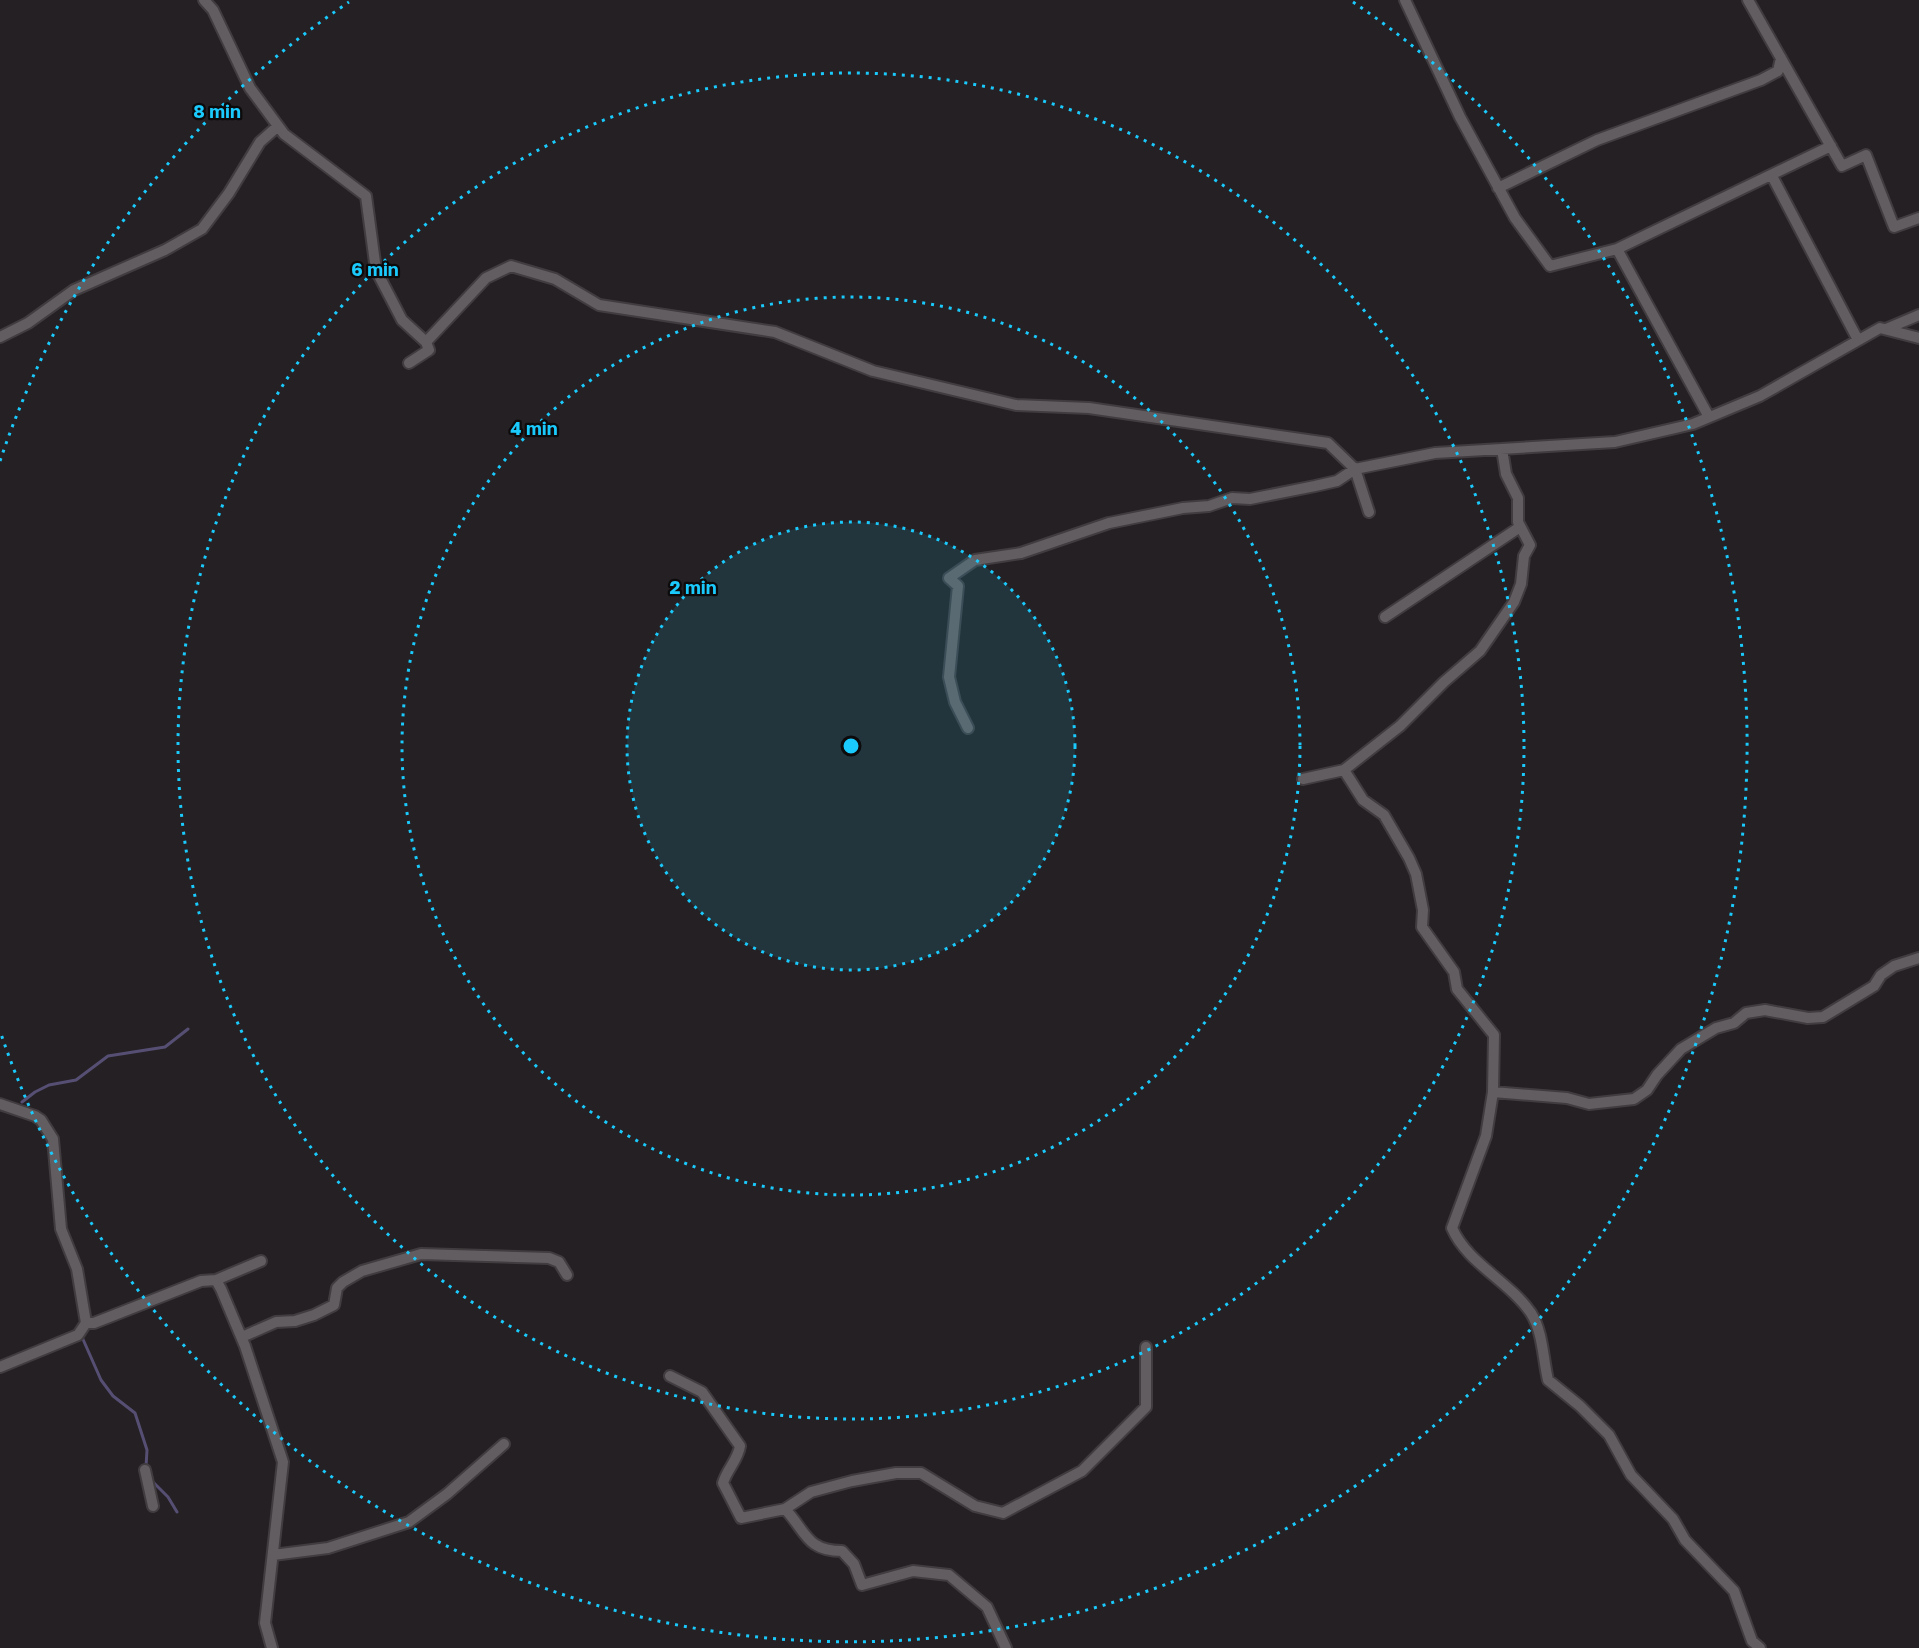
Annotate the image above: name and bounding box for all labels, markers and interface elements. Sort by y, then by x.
text: 8 min [193,100,241,122]
text: 6 min [351,258,399,280]
text: 4 min [510,417,558,439]
text: 2 min [669,576,717,598]
centre of rings [841,736,861,756]

